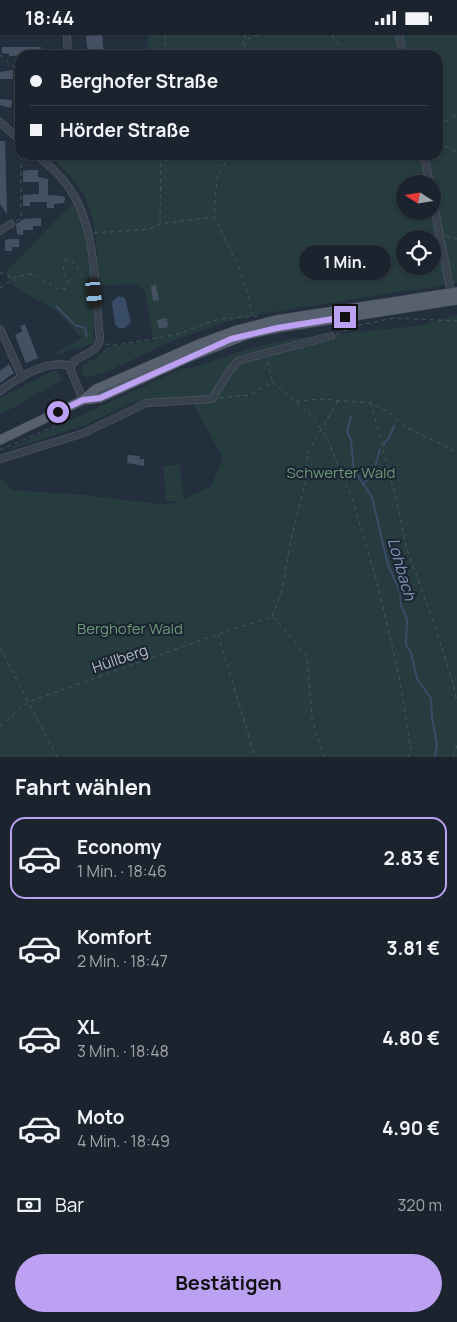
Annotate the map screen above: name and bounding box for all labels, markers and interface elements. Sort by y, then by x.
text: 18:44 [25,5,74,31]
text: Berghofer Straße [60,68,218,94]
text: Hörder Straße [60,117,190,143]
north arrow [396,175,441,220]
map controls [396,175,441,275]
button: locate [396,230,441,275]
callout: 1 Min. [299,245,391,279]
text: 1 Min. [323,251,367,273]
car [85,277,102,309]
route end [334,306,356,328]
route start [47,401,69,423]
park label: Schwerter Wald [287,462,395,483]
water label: Lohbach [383,535,422,603]
park label: Berghofer Wald [77,618,183,639]
street label: Hüllberg [89,639,151,678]
text: Fahrt wählen [15,772,152,802]
text: Economy [77,834,161,860]
icon: car [17,836,62,881]
text: 2.83 € [383,845,440,871]
text: 1 Min. · 18:46 [77,860,167,882]
text: Komfort [77,924,152,950]
icon: car [17,926,62,971]
text: 3.81 € [386,935,440,961]
text: 2 Min. · 18:47 [77,950,168,972]
text: XL [77,1014,100,1040]
icon: car [17,1016,62,1061]
text: 4.80 € [382,1025,440,1051]
text: 3 Min. · 18:48 [77,1040,169,1062]
text: Moto [77,1104,124,1130]
icon: car [17,1106,62,1151]
text: 4.90 € [382,1115,440,1141]
text: 4 Min. · 18:49 [77,1130,170,1152]
icon: cash [15,1191,43,1219]
text: Bar [55,1192,84,1218]
text: 320 m [398,1194,442,1216]
button: Bestätigen [15,1254,442,1312]

